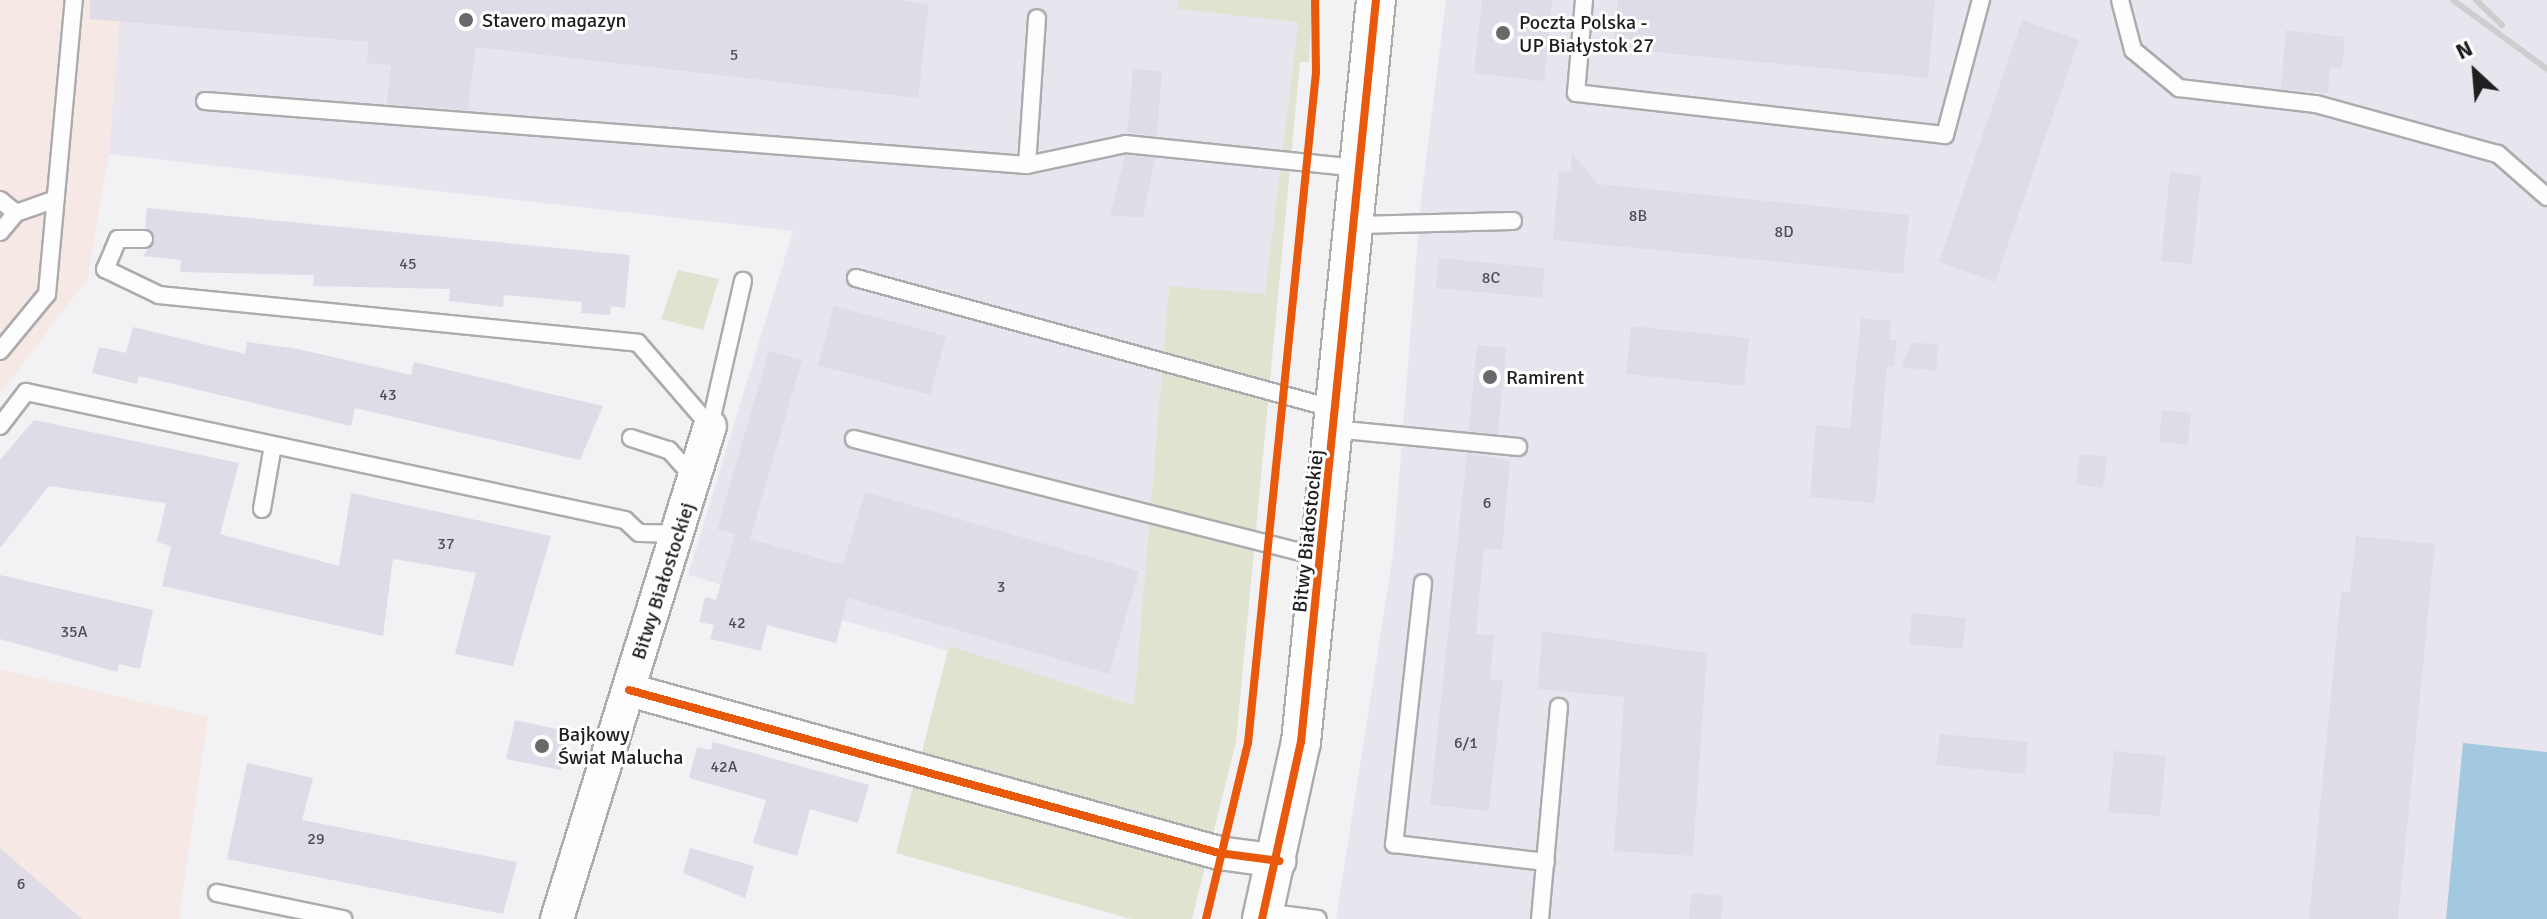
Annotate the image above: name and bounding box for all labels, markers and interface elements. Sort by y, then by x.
place label: Stavero magazyn [482,8,626,32]
place label: Poczta Polska - UP Białystok 27 [1519,10,1654,57]
marker: Stavero magazyn [457,11,475,29]
marker: Poczta Polska - UP Białystok 27 [1494,24,1512,42]
north arrow [2435,32,2515,112]
text: N [2451,34,2477,65]
house number: 5 [730,45,738,65]
house number: 8B [1629,206,1647,226]
house number: 8D [1774,222,1794,242]
house number: 45 [399,254,417,274]
house number: 8C [1482,268,1500,288]
place label: Ramirent [1506,365,1584,389]
marker: Ramirent [1481,368,1499,386]
house number: 43 [379,385,397,405]
street label: Bitwy Białostockiej [1288,448,1328,614]
house number: 6 [1483,493,1491,513]
street label: Bitwy Białostockiej [626,499,700,663]
house number: 37 [437,534,455,554]
house number: 3 [997,577,1005,597]
house number: 42 [728,613,746,633]
house number: 35A [60,622,88,642]
place label: Bajkowy Świat Malucha [558,722,684,769]
house number: 6/1 [1454,733,1478,753]
marker: Bajkowy Świat Malucha [533,737,551,755]
house number: 42A [710,757,738,777]
house number: 29 [307,829,325,849]
house number: 6 [17,874,25,894]

